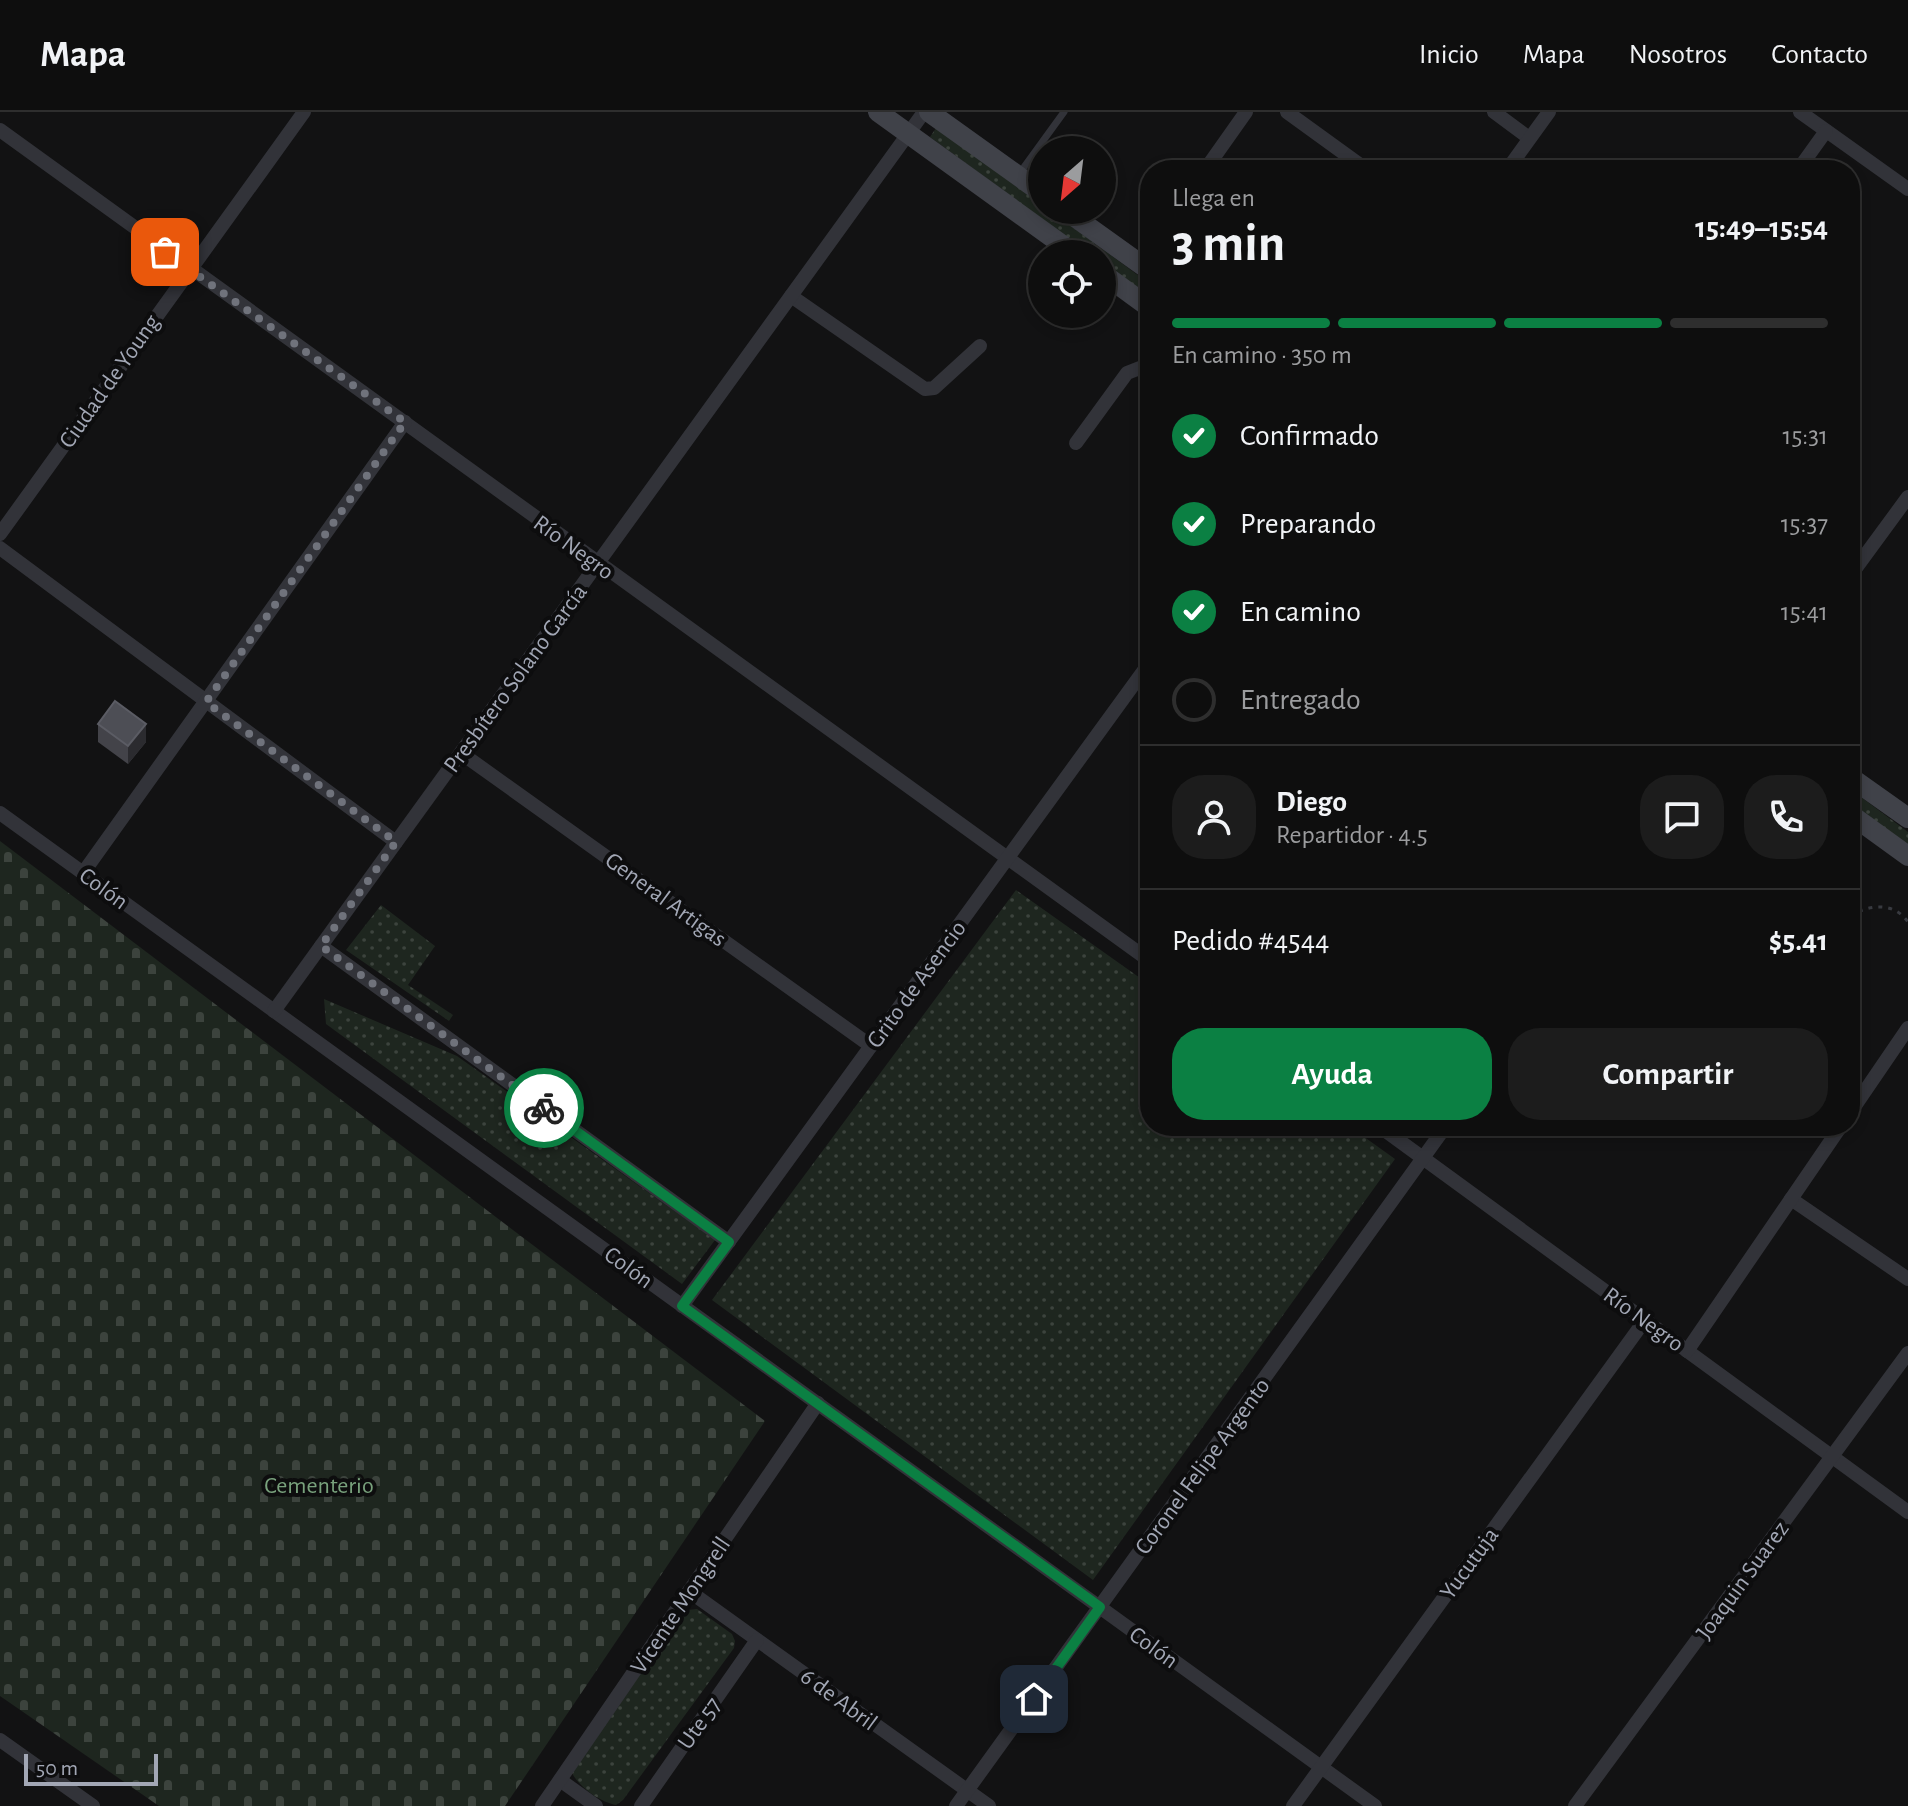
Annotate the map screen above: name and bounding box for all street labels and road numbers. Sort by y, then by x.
street label: Ciudad de Young [55,310,165,453]
street label: Río Negro [529,511,618,585]
street label: Presbítero Solano García [440,580,592,777]
street label: General Artigas [600,848,730,952]
street label: Colón [75,863,132,914]
street label: Grito de Asencio [863,916,971,1053]
street label: Colón [600,1242,657,1293]
street label: Río Negro [1599,1283,1688,1357]
street label: Coronel Felipe Argento [1131,1374,1275,1559]
street label: Joaquin Suarez [1692,1517,1794,1644]
street label: Yucutuja [1436,1523,1504,1604]
street label: Vicente Mongrell [626,1533,735,1678]
street label: Colón [1125,1622,1182,1673]
street label: 6 de Abril [796,1664,881,1735]
street label: Ute 57 [674,1693,726,1754]

